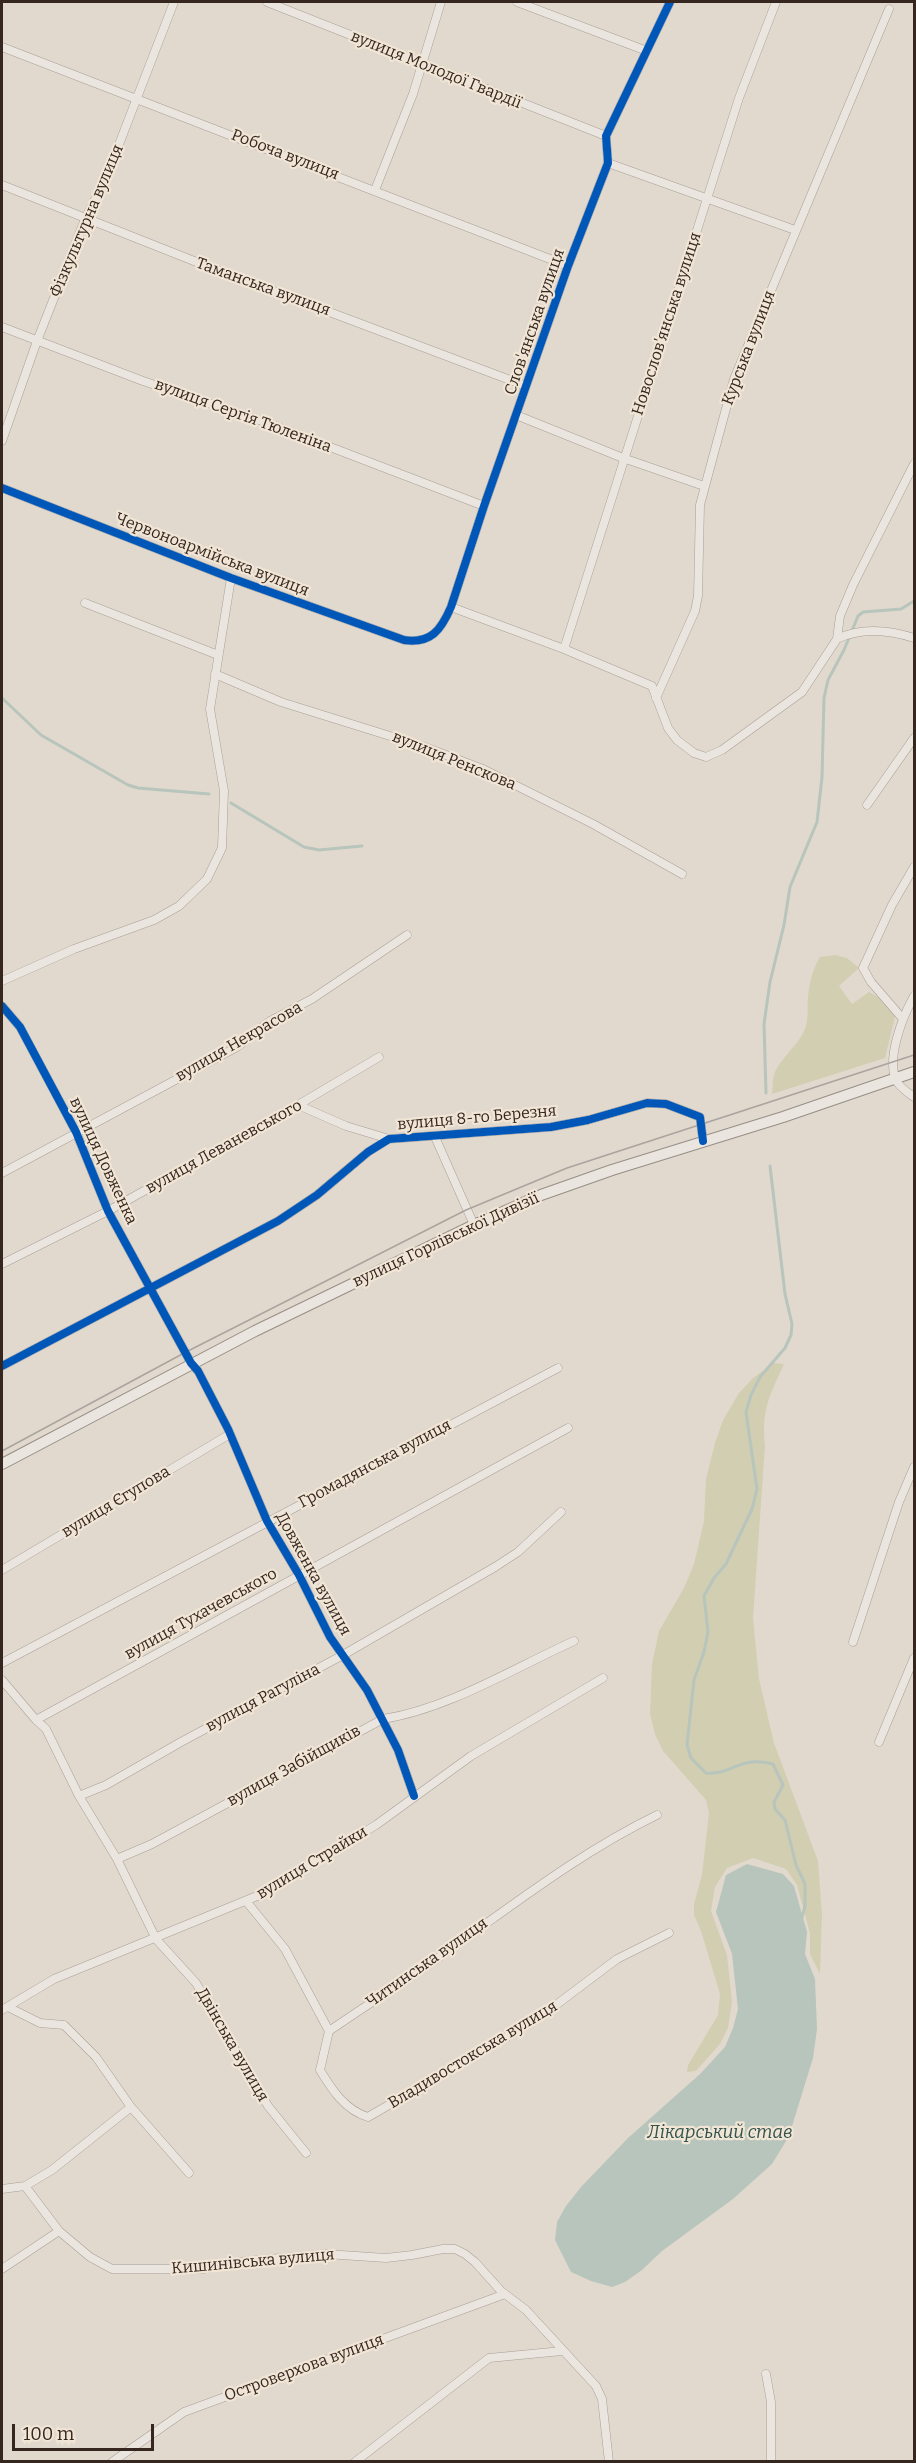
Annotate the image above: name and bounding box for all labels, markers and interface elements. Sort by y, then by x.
street label: вулиця Молодої Гвардії [348,27,524,113]
street label: Робоча вулиця [228,126,342,184]
street label: Фізкультурна вулиця [46,142,128,300]
street label: Новослов'янська вулиця [628,230,706,418]
street label: Слов'янська вулиця [501,246,569,398]
street label: Таманська вулиця [193,254,333,320]
street label: Курська вулиця [718,288,780,408]
street label: вулиця Сергія Тюленіна [152,375,334,457]
street label: Червоноармійська вулиця [113,509,311,601]
street label: вулиця Ренскова [389,727,519,795]
street label: вулиця Некрасова [172,998,306,1086]
street label: вулиця Довженка [65,1094,141,1228]
street label: вулиця Леваневського [143,1096,305,1198]
street label: вулиця 8-го Березня [397,1101,557,1135]
street label: вулиця Горлівської Дивізії [350,1188,542,1292]
street label: Громадянська вулиця [295,1416,455,1512]
street label: вулиця Єгупова [58,1462,174,1542]
street label: Довженка вулиця [271,1509,355,1639]
street label: вулиця Тухачевського [121,1564,281,1664]
street label: вулиця Рагуліна [203,1660,323,1736]
street label: вулиця Забійщиків [224,1721,364,1811]
street label: вулиця Страйки [253,1822,371,1904]
street label: Читинська вулиця [363,1914,491,2012]
street label: Двінська вулиця [192,1985,272,2105]
street label: Владивостокська вулиця [385,1997,561,2113]
water label: Лікарський став [647,2122,793,2144]
street label: Кишинівська вулиця [171,2245,335,2279]
street label: Островерхова вулиця [222,2330,386,2406]
scale bar [15,2412,158,2450]
text: 100 m [23,2423,74,2445]

